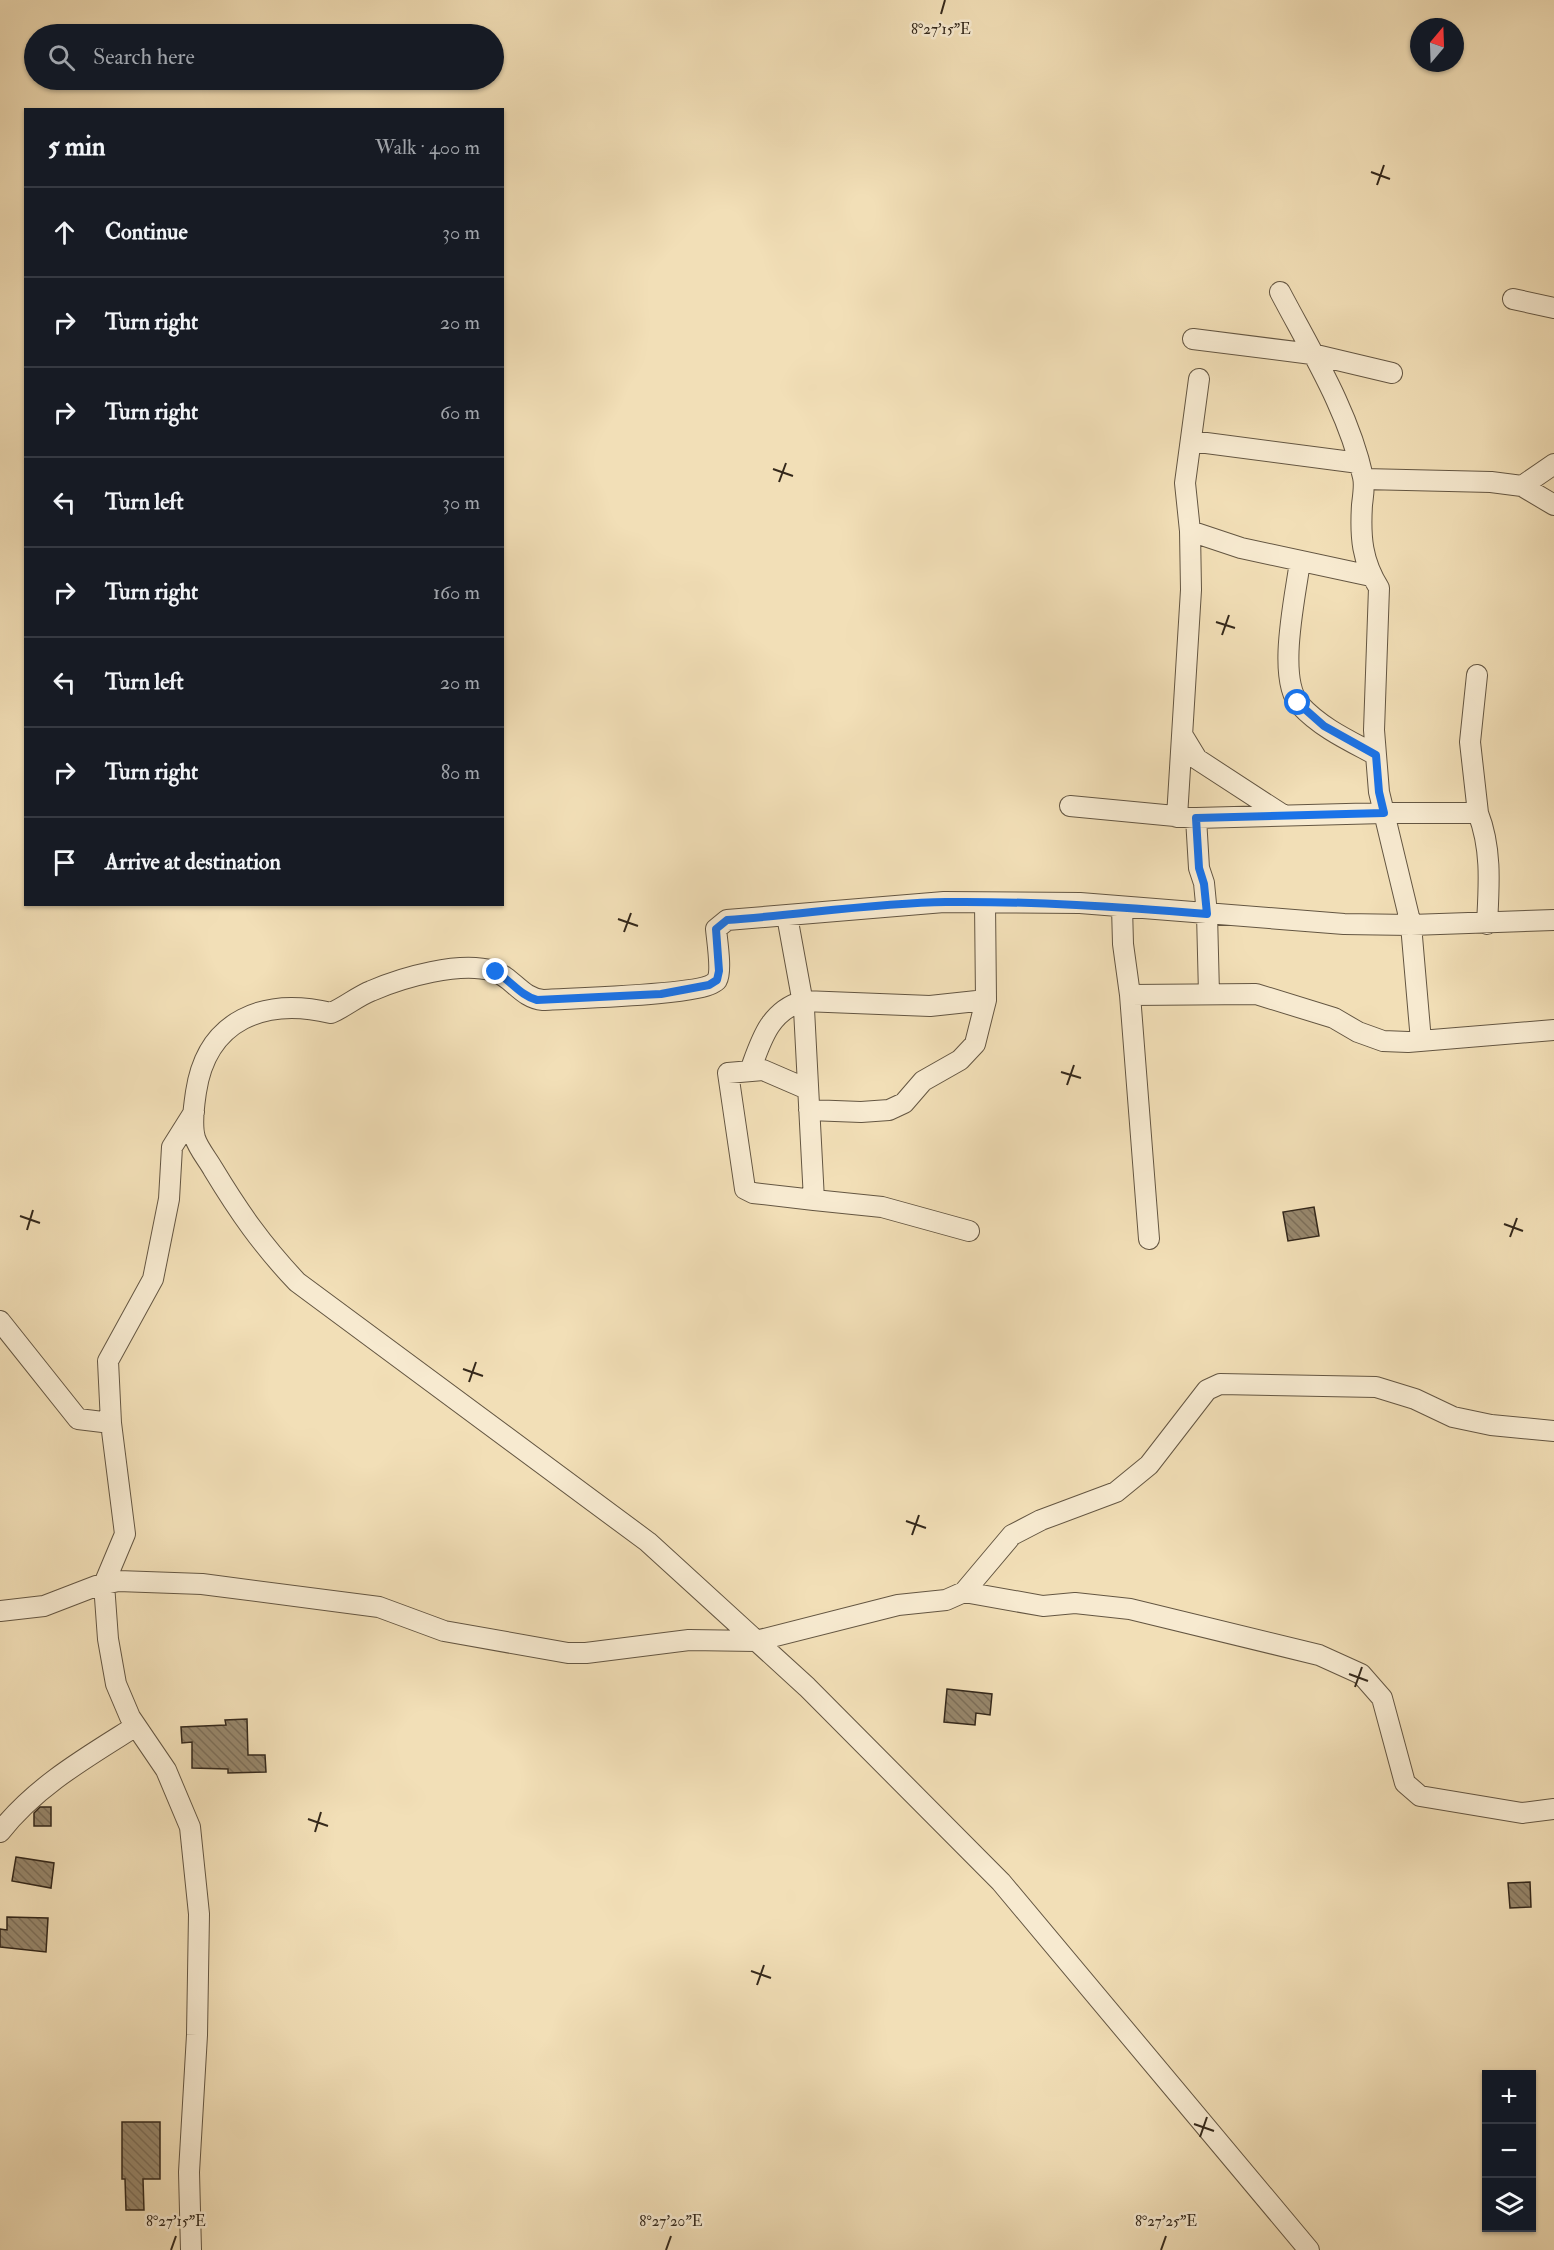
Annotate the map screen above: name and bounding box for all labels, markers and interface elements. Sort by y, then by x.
north arrow [1410,18,1464,72]
text: 8°27'15"E [911,20,971,39]
search box [24,24,504,90]
icon: search [45,41,78,74]
text: Search here [93,43,195,71]
text: 5 min [48,131,105,163]
text: Walk · 400 m [375,135,480,160]
icon: ahead [48,216,81,249]
text: Continue [105,218,188,246]
text: 30 m [442,220,480,245]
icon: right [48,306,81,339]
text: Turn right [105,308,198,336]
text: 20 m [440,310,480,335]
icon: right [48,396,81,429]
text: Turn right [105,398,198,426]
text: 60 m [440,400,480,425]
icon: left [48,486,81,519]
text: Turn left [105,488,184,516]
text: 30 m [442,490,480,515]
icon: right [48,576,81,609]
text: Turn right [105,578,198,606]
text: 160 m [433,580,480,605]
icon: left [48,666,81,699]
text: Turn left [105,668,184,696]
text: 20 m [440,670,480,695]
route start [1284,689,1310,715]
icon: right [48,756,81,789]
text: Turn right [105,758,198,786]
text: 80 m [441,760,480,785]
icon: arrive [48,846,81,879]
text: Arrive at destination [105,848,281,876]
route end [482,958,508,984]
map controls [1482,2070,1536,2232]
button: + [1482,2070,1536,2124]
button: − [1482,2124,1536,2178]
button: layers [1482,2178,1536,2232]
text: 8°27'15"E [146,2212,206,2231]
text: 8°27'20"E [639,2212,703,2231]
text: 8°27'25"E [1135,2212,1197,2231]

